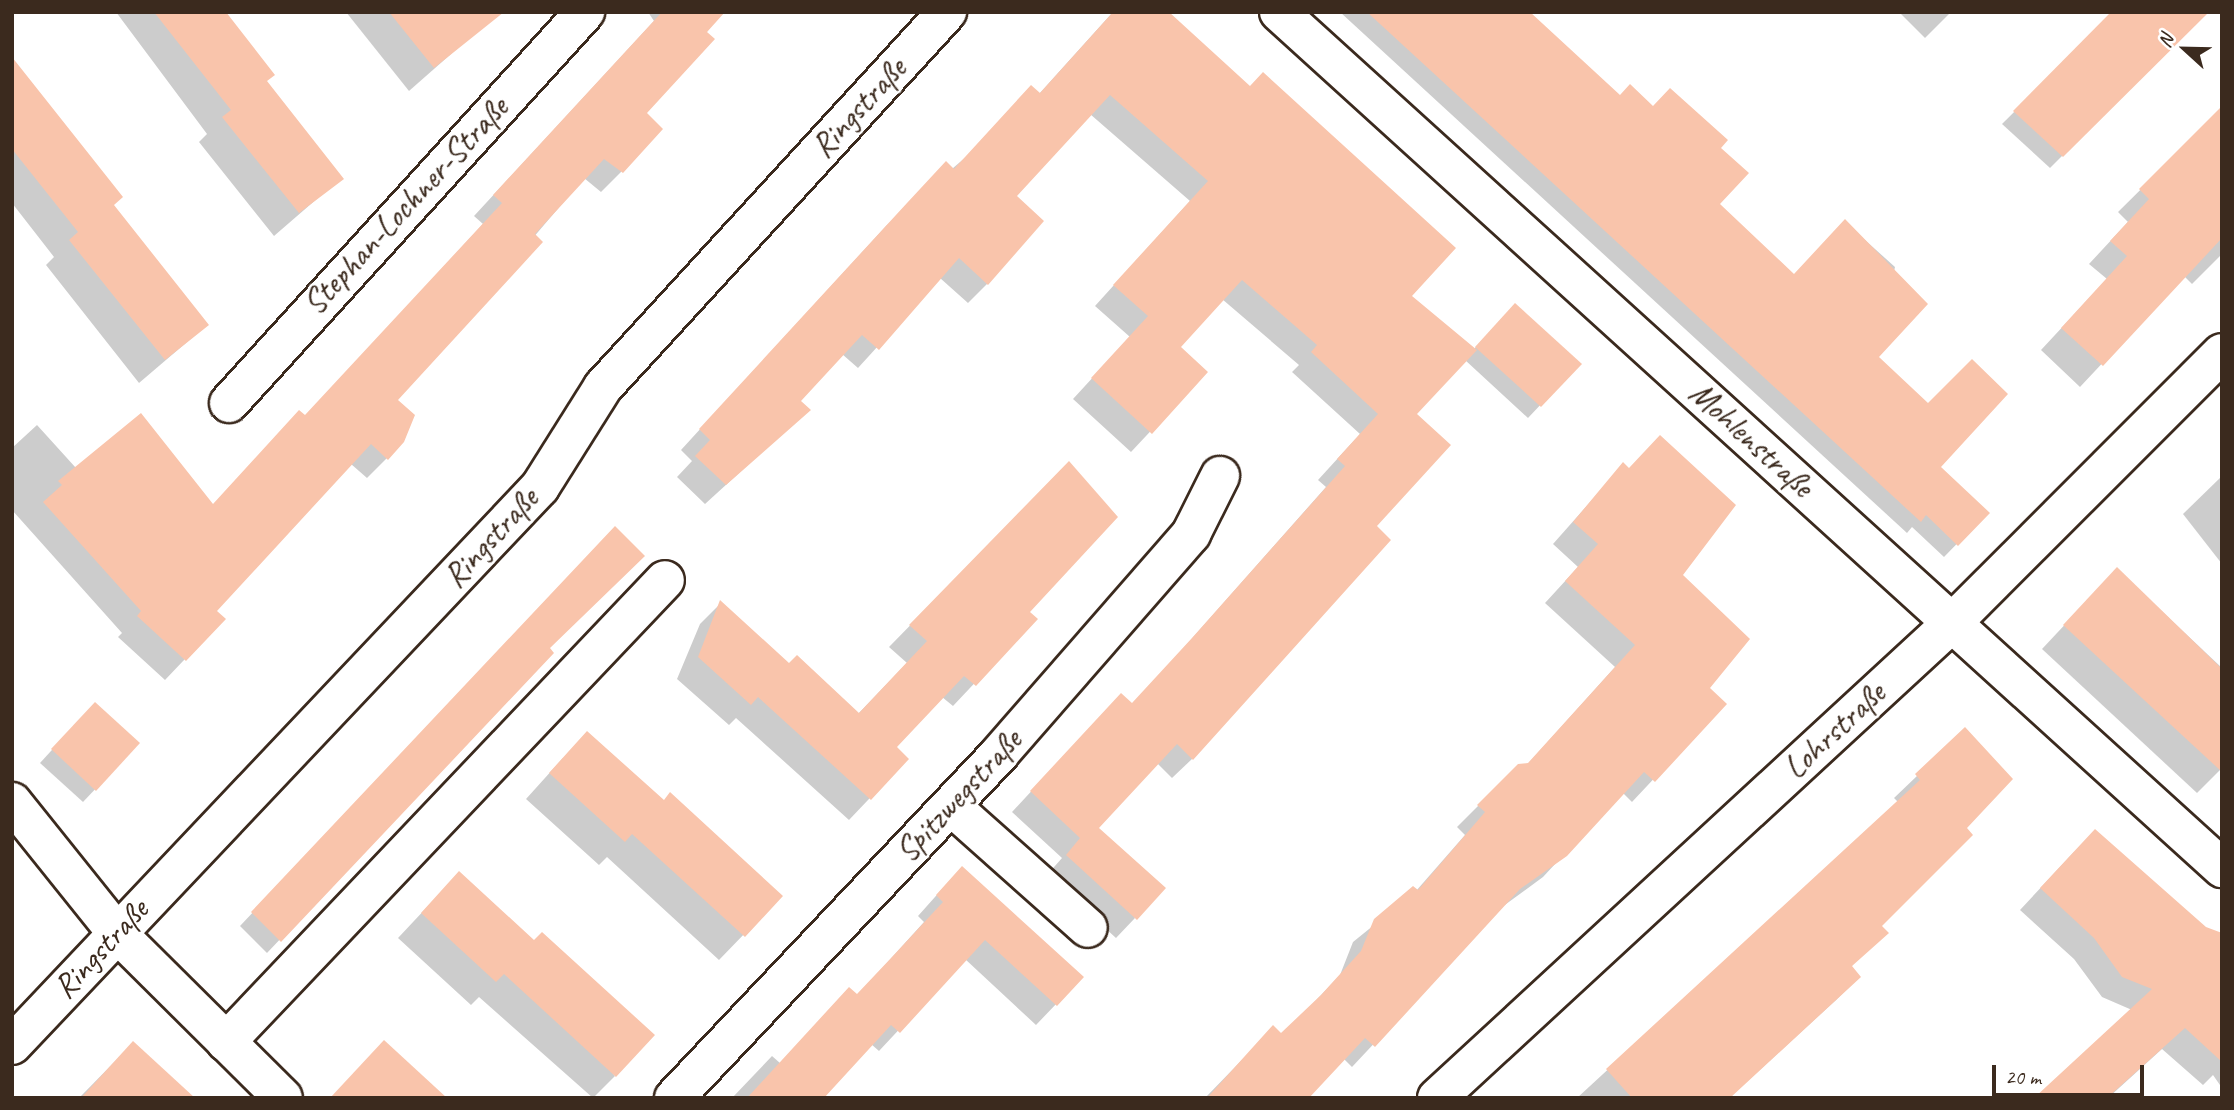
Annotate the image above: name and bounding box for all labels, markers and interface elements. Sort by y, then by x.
north arrow [2150,14,2220,84]
text: N [2152,31,2179,51]
street label: Ringstraße [803,50,915,166]
street label: Stephan-Lochner-Straße [295,89,517,323]
street label: Mohlenstraße [1681,374,1821,506]
street label: Ringstraße [435,480,547,596]
street label: Lohrstraße [1776,674,1894,788]
street label: Spitzwegstraße [888,721,1030,871]
street label: Ringstraße [45,891,157,1007]
scale bar [1996,1050,2148,1094]
text: 20 m [2005,1064,2041,1090]

